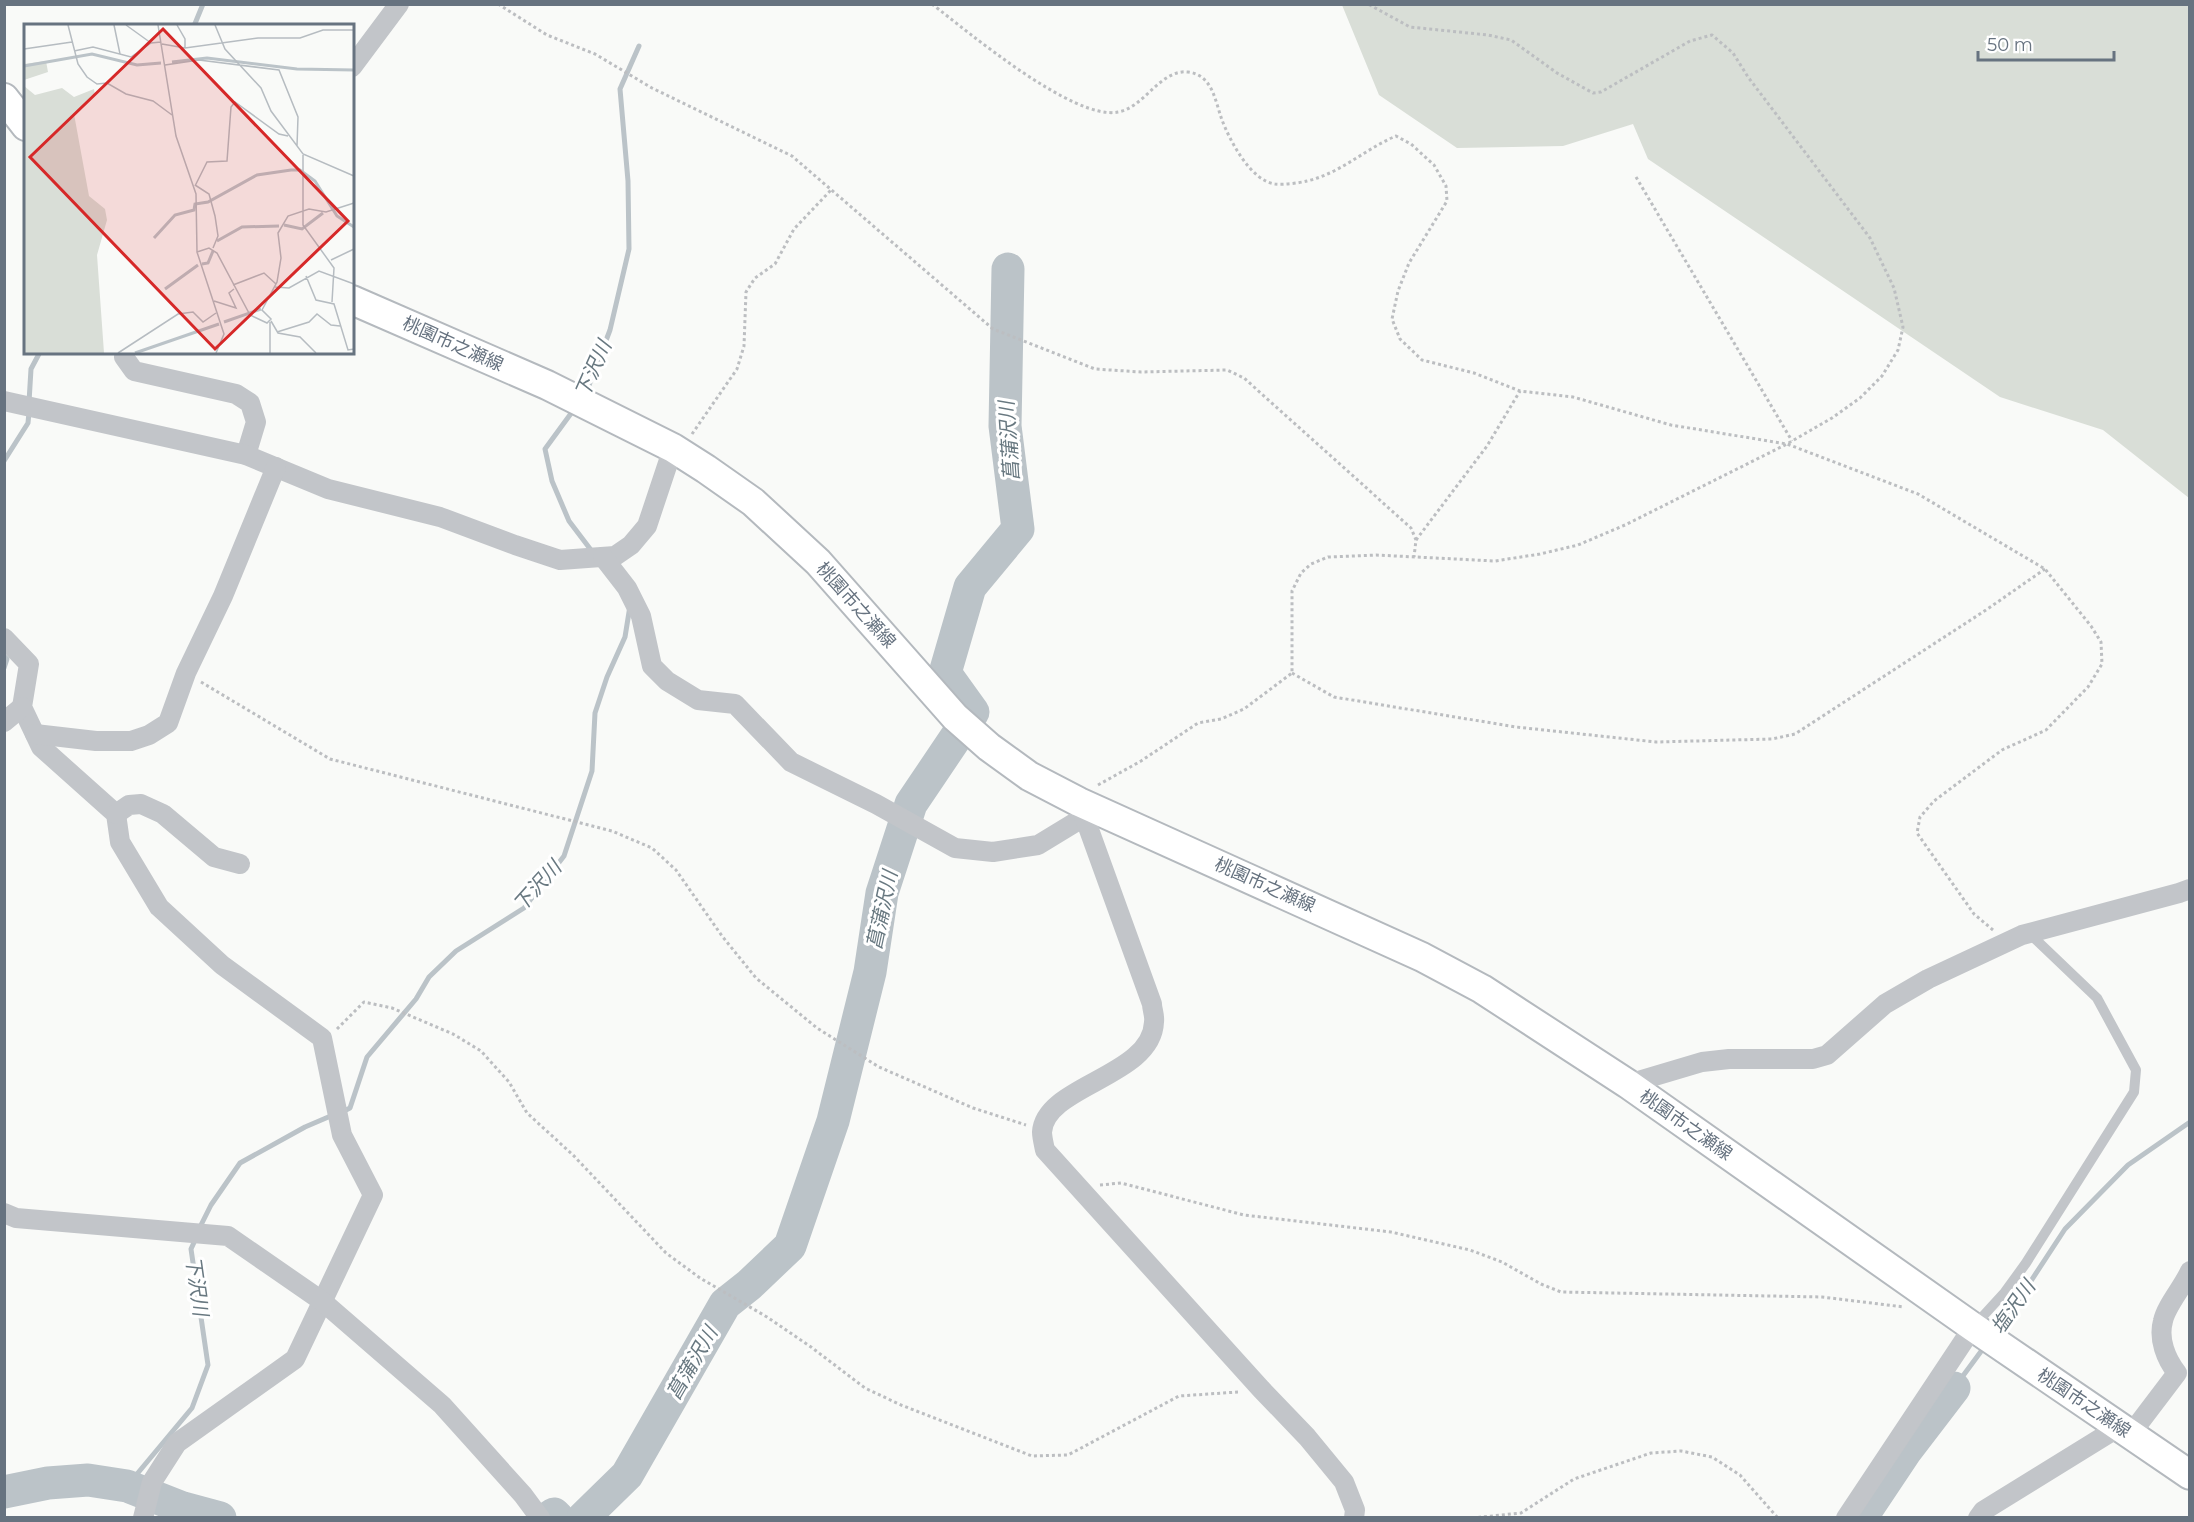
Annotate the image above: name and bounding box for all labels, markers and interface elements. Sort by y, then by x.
inset map [24,24,354,354]
scale bar [1978,24,2114,62]
text: 50 m [1987,34,2033,56]
street label: 桃園市之瀬線 [399,312,507,376]
water label: 下沢川 [570,335,617,401]
water label: 菖蒲沢川 [994,398,1024,482]
street label: 桃園市之瀬線 [812,558,900,652]
street label: 桃園市之瀬線 [1211,853,1319,917]
water label: 下沢川 [508,854,567,916]
water label: 菖蒲沢川 [862,866,902,952]
street label: 桃園市之瀬線 [1635,1085,1737,1165]
water label: 下沢川 [181,1255,213,1319]
water label: 塩沢川 [1986,1274,2041,1338]
water label: 菖蒲沢川 [662,1321,723,1404]
street label: 桃園市之瀬線 [2033,1364,2135,1442]

